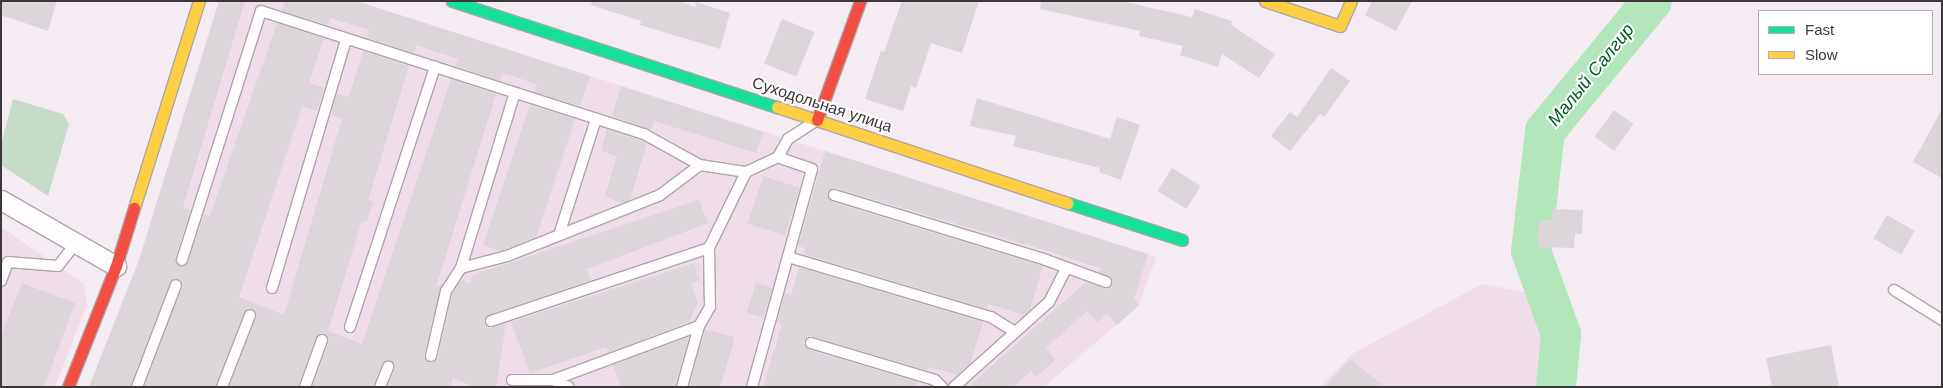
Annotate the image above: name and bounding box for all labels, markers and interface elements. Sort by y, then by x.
legend [1758,10,1933,75]
water label: Малый Салгир [1543,19,1639,131]
text: Fast [1805,21,1834,38]
text: Slow [1805,46,1838,63]
street label: Суходольная улица [749,73,895,137]

